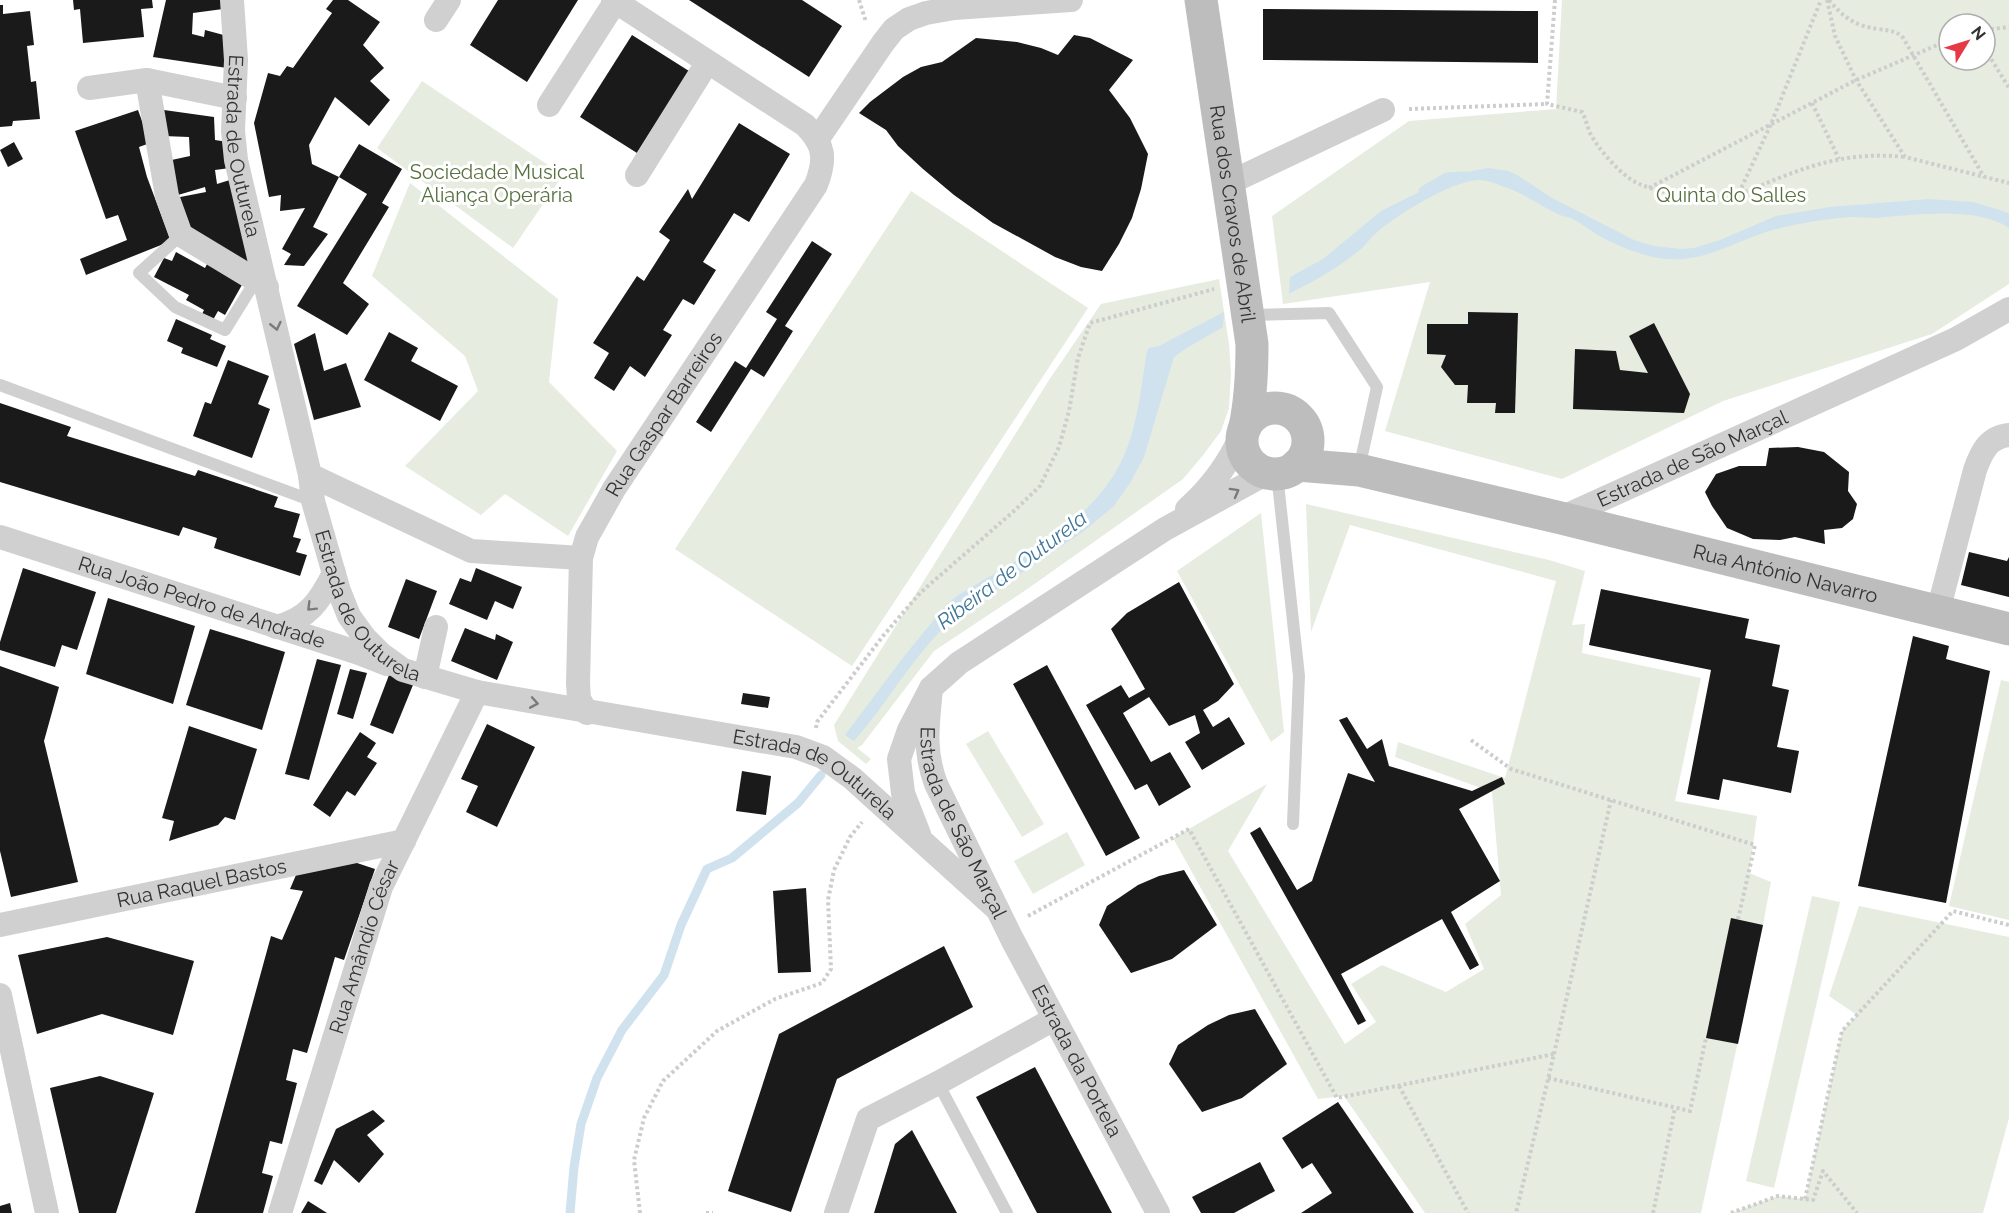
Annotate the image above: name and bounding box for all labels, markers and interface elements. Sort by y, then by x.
north arrow [1937,12,1997,72]
text: N [1967,22,1990,44]
street label: Estrada de Outurela [221,54,266,240]
street label: Rua dos Cravos de Abril [1205,103,1261,325]
park label: Sociedade Musical Aliança Operária [410,160,585,207]
park label: Quinta do Salles [1656,183,1806,207]
one-way arrow [269,321,282,331]
street label: Rua Gaspar Barreiros [600,327,727,501]
street label: Estrada de São Marçal [1593,405,1792,512]
one-way arrow [1229,488,1239,499]
water label: Ribeira de Outurela [932,505,1092,634]
street label: Estrada de Outurela [310,527,423,686]
street label: Rua António Navarro [1690,539,1880,608]
street label: Rua João Pedro de Andrade [75,551,328,653]
one-way arrow [308,600,319,611]
one-way arrow [529,696,539,709]
street label: Estrada de Outurela [731,724,902,824]
street label: Estrada de São Marçal [915,726,1012,923]
street label: Rua Raquel Bastos [115,854,289,912]
street label: Rua Amândio César [324,856,404,1037]
street label: Estrada da Portela [1027,981,1127,1141]

